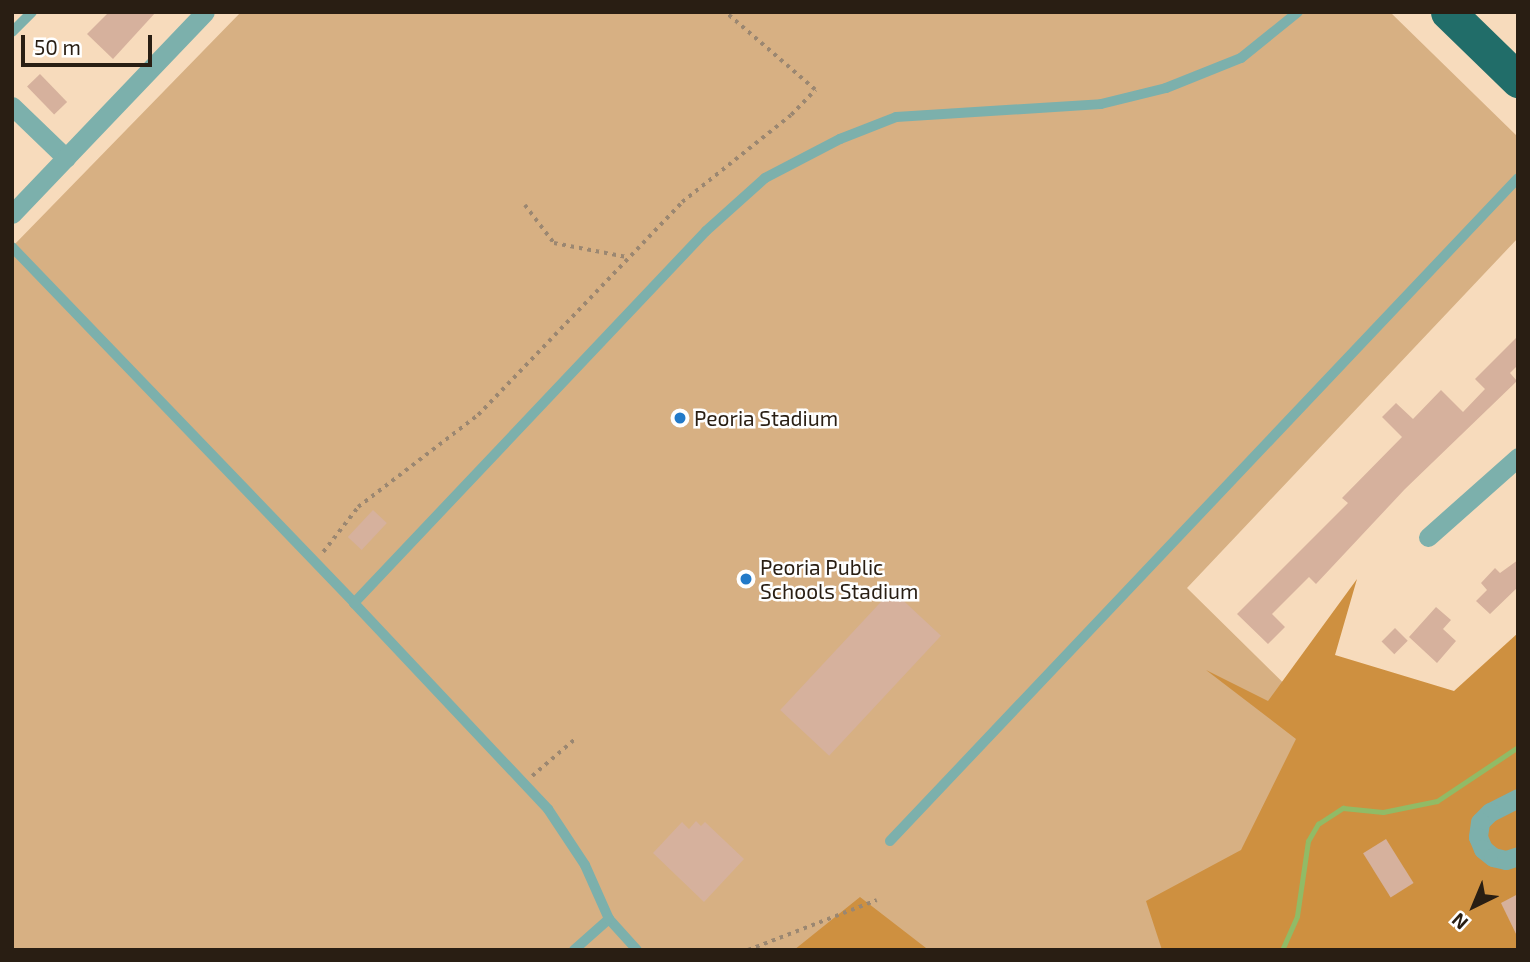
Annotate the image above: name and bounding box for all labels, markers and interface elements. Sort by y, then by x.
scale bar [24,21,156,65]
text: 50 m [34,34,81,59]
place label: Peoria Stadium [694,405,838,431]
marker: Peoria Stadium [672,410,688,426]
place label: Peoria Public Schools Stadium [760,554,918,604]
marker: Peoria Public Schools Stadium [738,571,754,587]
north arrow [1439,871,1509,941]
text: N [1446,909,1472,935]

